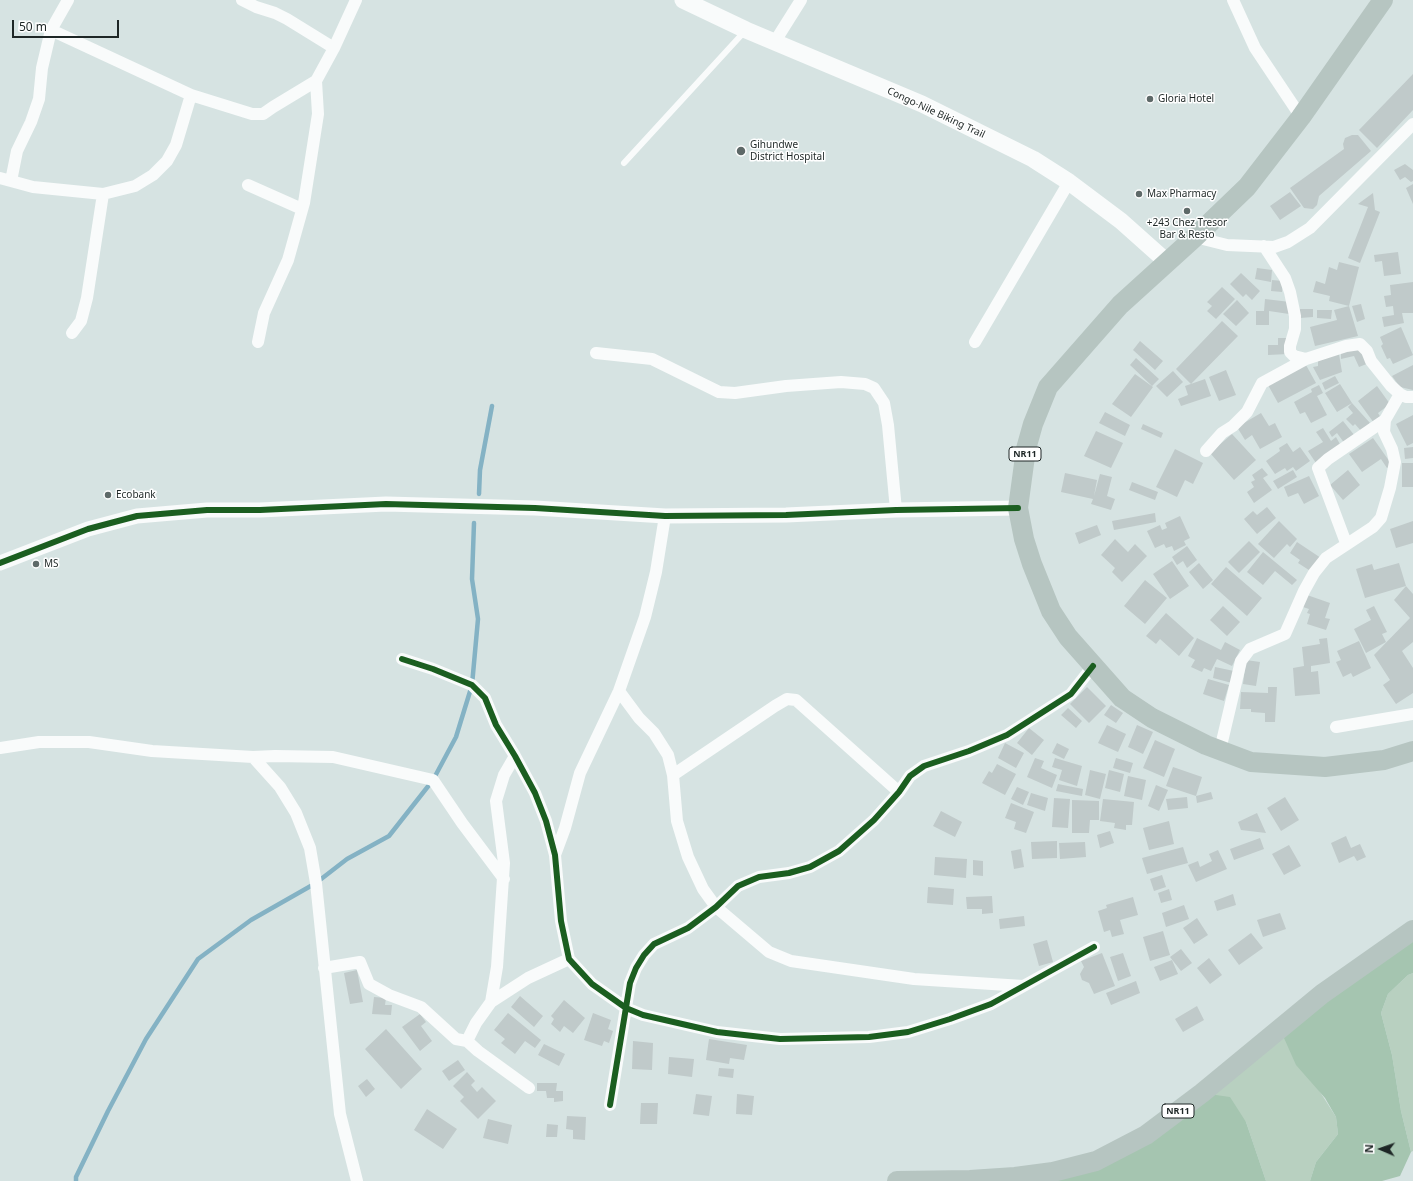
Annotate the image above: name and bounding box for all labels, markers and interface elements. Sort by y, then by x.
scale bar [14,12,121,38]
text: 50 m [19,18,47,35]
street label: Congo-Nile Biking Trail [885,85,987,141]
place label: Gloria Hotel [1158,93,1214,105]
marker: Gloria Hotel [1145,94,1155,104]
place label: Gihundwe District Hospital [750,139,825,162]
marker: Gihundwe District Hospital [735,145,747,157]
place label: Max Pharmacy [1147,188,1216,200]
marker: Max Pharmacy [1134,189,1144,199]
marker: +243 Chez Tresor Bar & Resto [1182,206,1192,216]
place label: +243 Chez Tresor Bar & Resto [1147,217,1227,240]
road number: NR11 [1009,447,1041,461]
place label: Ecobank [116,489,156,501]
marker: Ecobank [103,490,113,500]
place label: MS [44,558,59,570]
marker: MS [31,559,41,569]
road number: NR11 [1162,1104,1194,1118]
north arrow [1361,1129,1401,1169]
text: N [1361,1144,1376,1153]

